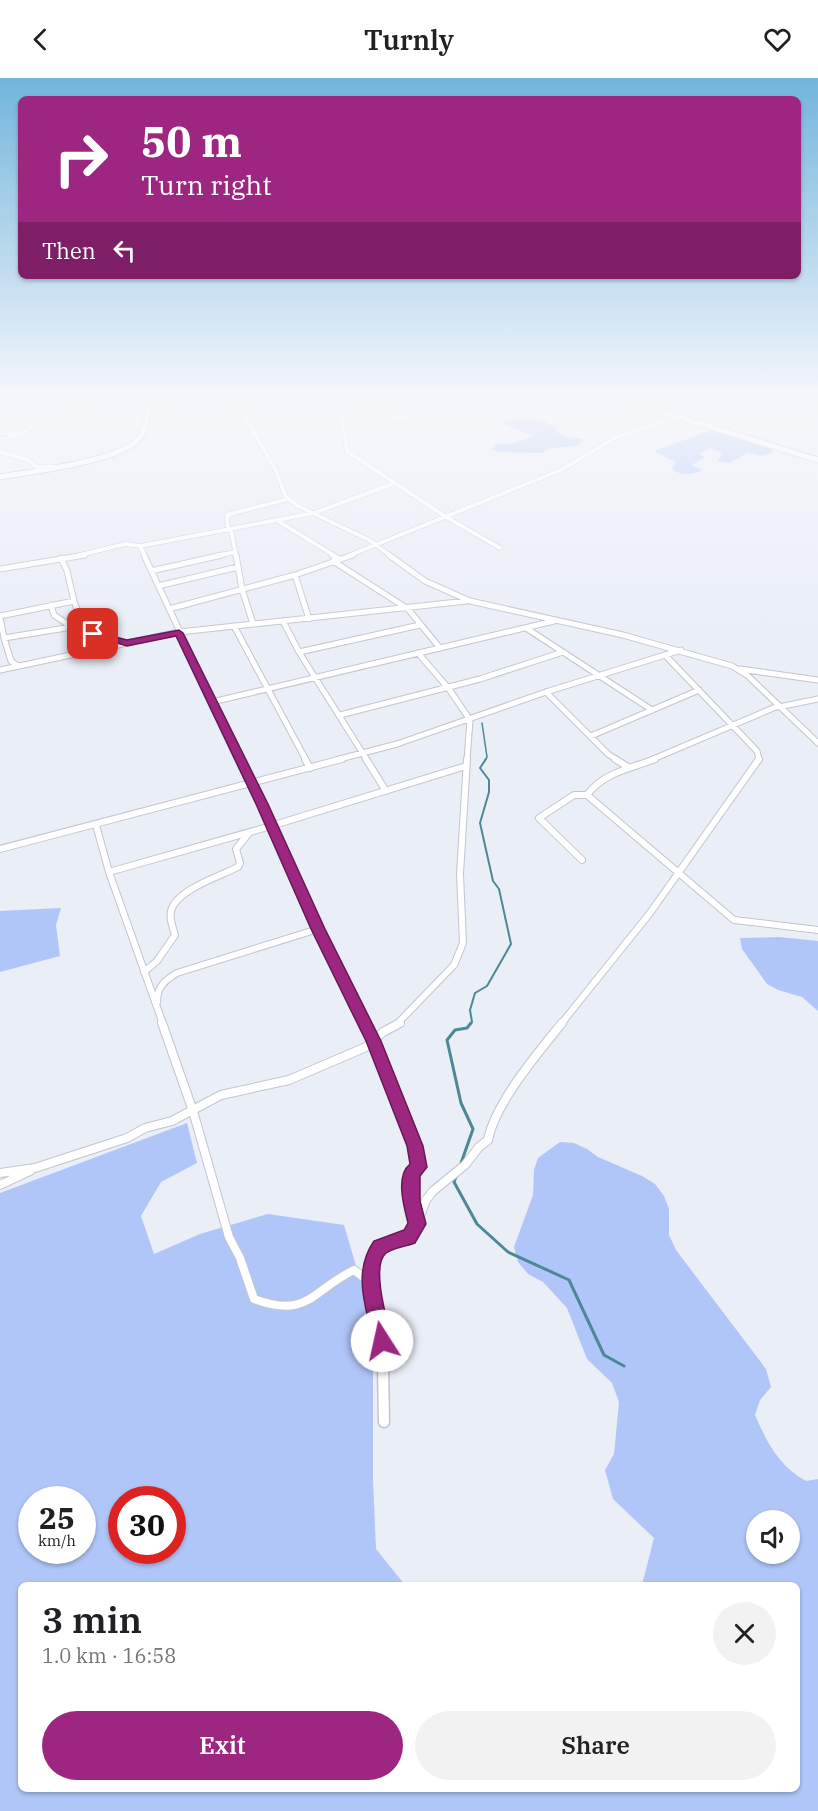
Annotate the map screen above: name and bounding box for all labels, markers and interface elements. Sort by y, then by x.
text: Turnly [364,22,454,57]
icon: back [24,23,57,56]
icon: heart [761,23,794,56]
text: 50 m [141,114,242,169]
icon: right [42,120,120,198]
text: Turn right [141,167,272,202]
icon: left [108,234,141,267]
text: Then [42,236,96,265]
pin [67,608,118,659]
icon: arrive [76,617,109,650]
position arrow [350,1309,414,1373]
speed limit sign: 30 [108,1486,186,1564]
text: 25 [39,1498,75,1537]
map controls [746,1510,800,1564]
button: sound [746,1510,800,1564]
text: km/h [38,1531,76,1550]
text: 3 min [42,1596,142,1643]
button: close [713,1602,776,1665]
text: 1.0 km · 16:58 [42,1642,176,1669]
button: Exit [42,1711,403,1780]
button: Share [415,1711,776,1780]

